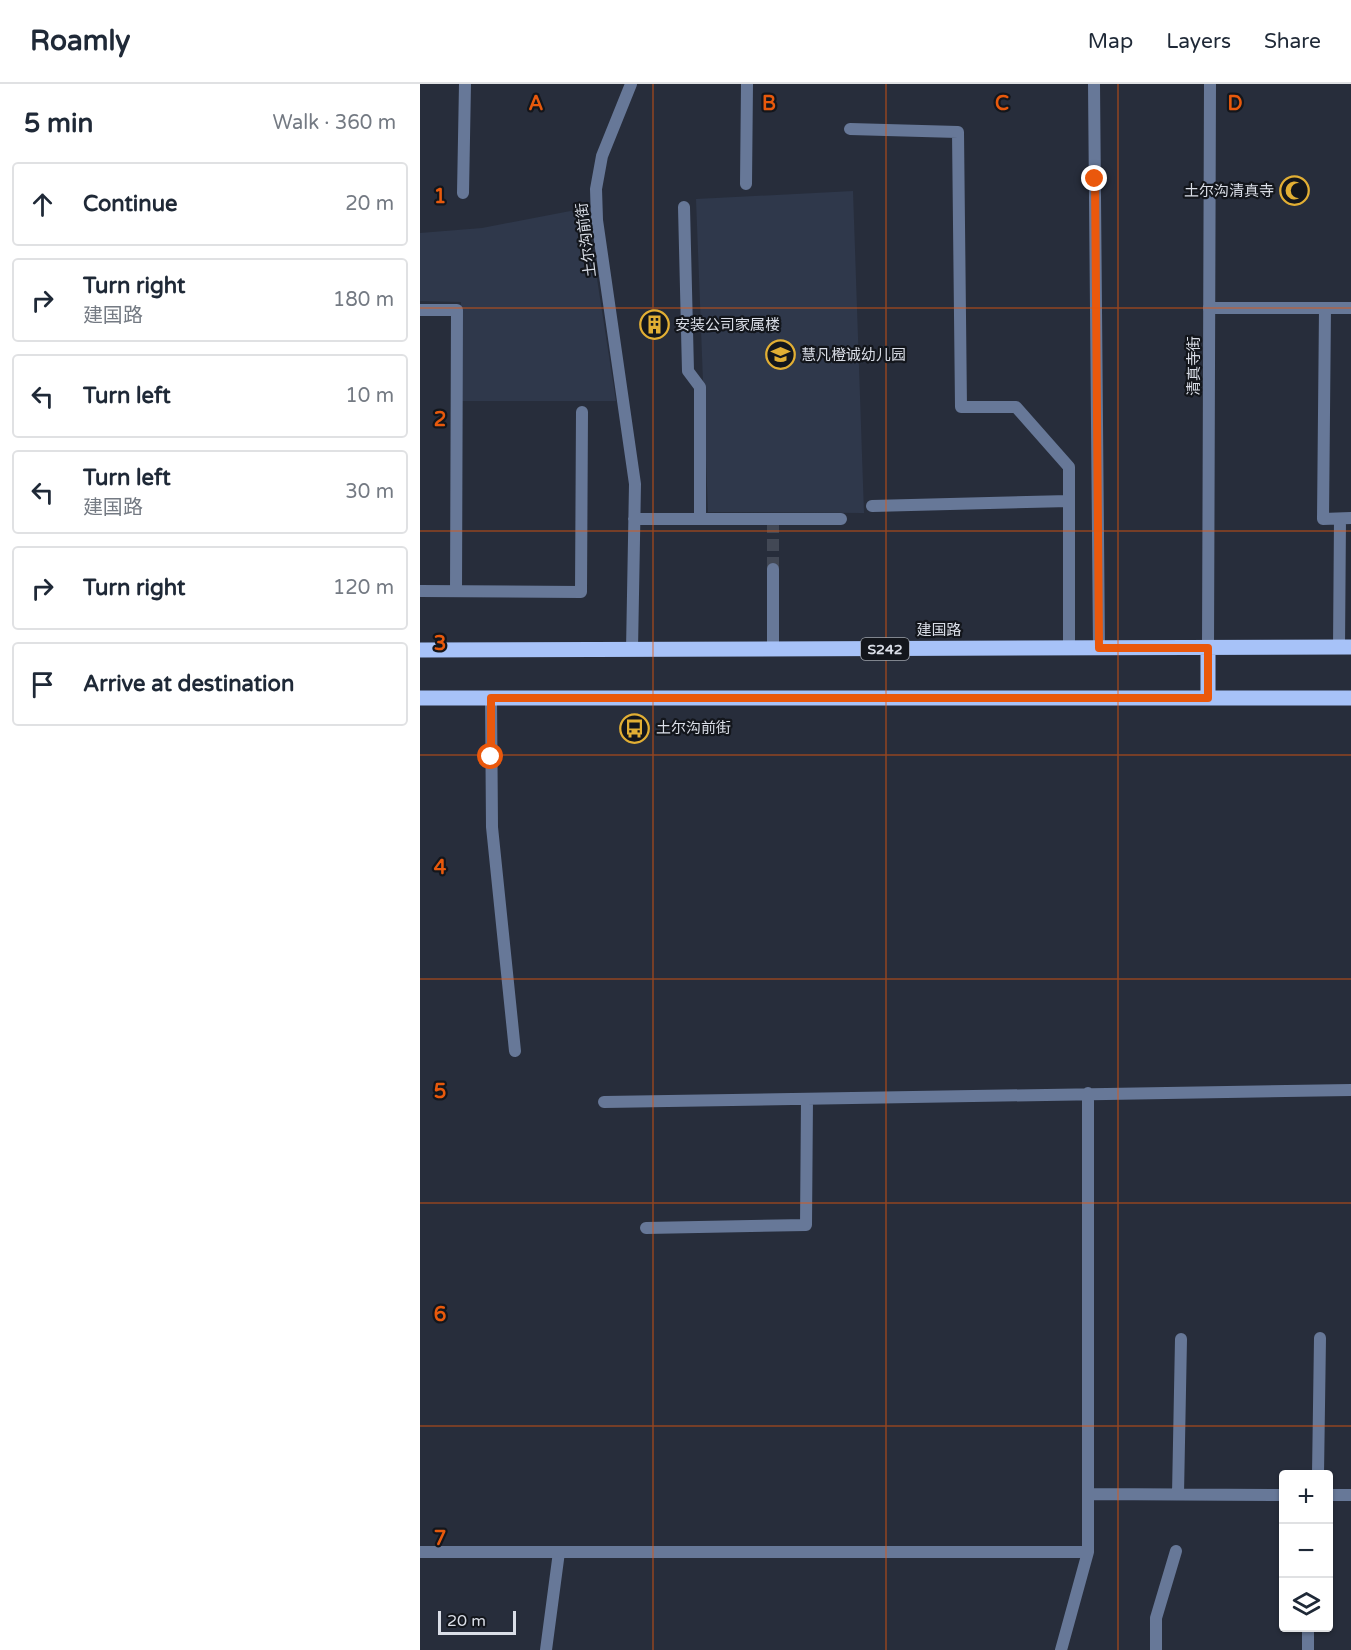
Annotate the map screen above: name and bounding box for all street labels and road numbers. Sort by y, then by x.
street label: 土尔沟前街 [572,202,600,278]
street label: 清真寺街 [1185,336,1203,396]
street label: 建国路 [916,621,962,639]
road number: S242 [861,638,909,660]

